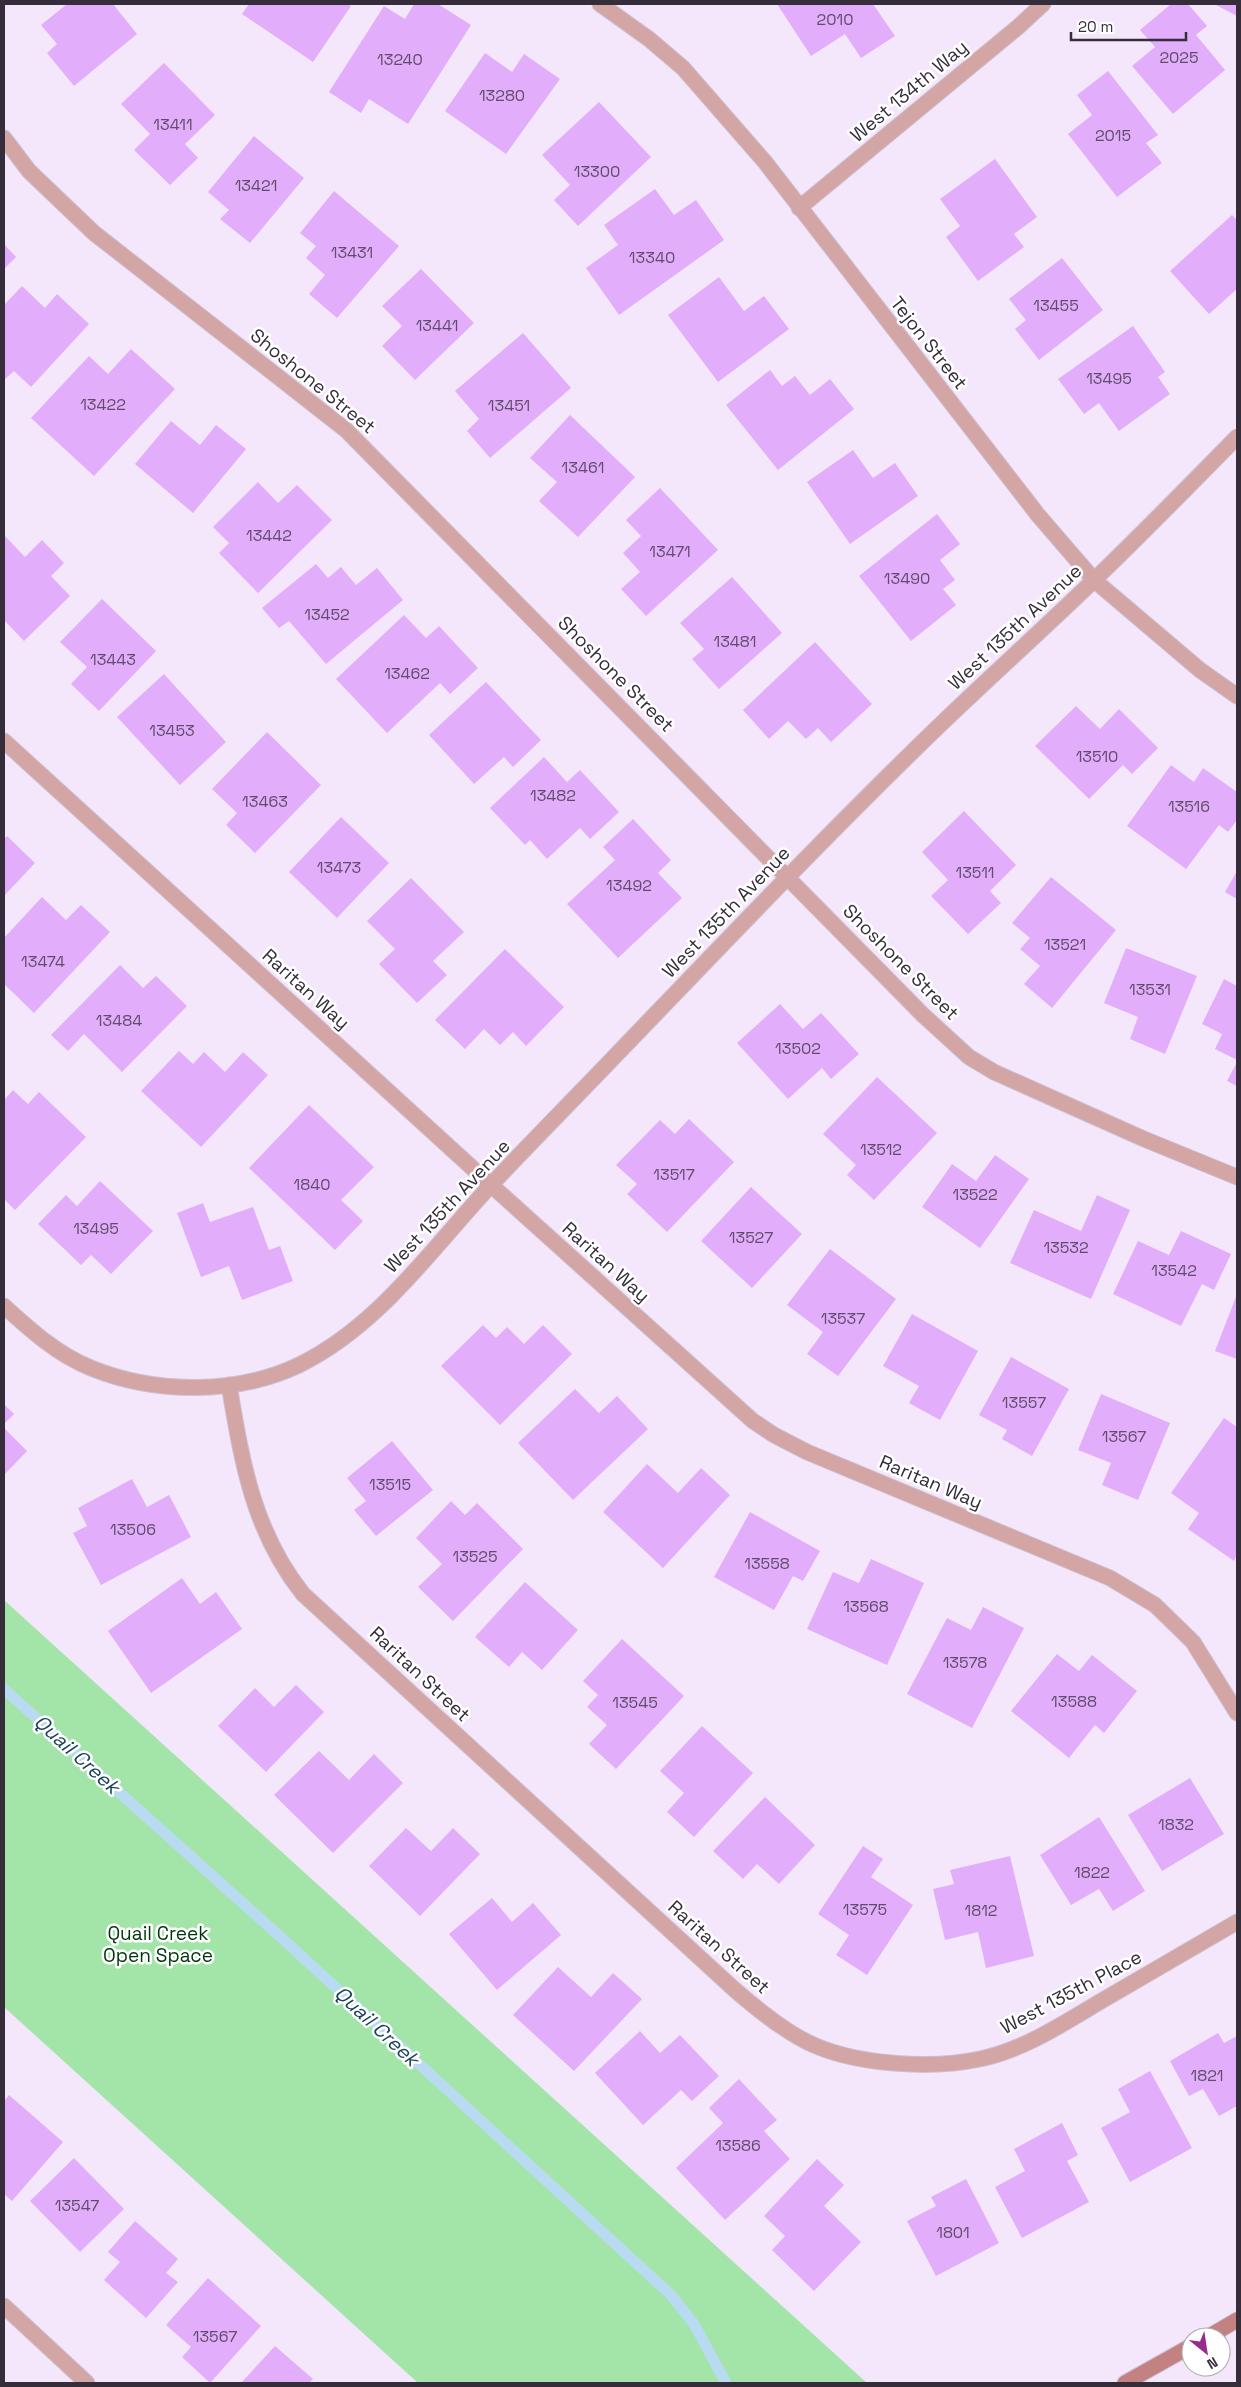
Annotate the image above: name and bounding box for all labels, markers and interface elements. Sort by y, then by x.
house number: 2010 [817,9,853,30]
scale bar [1071,10,1186,42]
text: 20 m [1078,17,1113,36]
street label: West 134th Way [845,34,973,148]
house number: 2025 [1159,47,1199,68]
house number: 13240 [377,49,423,70]
house number: 13280 [479,85,525,106]
house number: 13411 [153,114,193,135]
house number: 2015 [1095,125,1131,146]
house number: 13300 [574,161,620,182]
house number: 13421 [235,175,277,196]
house number: 13431 [331,242,373,263]
house number: 13340 [629,247,675,268]
street label: Tejon Street [885,291,973,395]
house number: 13455 [1033,295,1079,316]
house number: 13441 [416,315,458,336]
street label: Shoshone Street [245,323,381,439]
house number: 13495 [1086,368,1132,389]
house number: 13422 [80,394,126,415]
house number: 13451 [488,395,530,416]
house number: 13461 [562,457,604,478]
house number: 13442 [246,525,292,546]
house number: 13471 [649,541,691,562]
street label: West 135th Avenue [943,559,1087,695]
house number: 13490 [884,568,930,589]
house number: 13452 [304,604,350,625]
street label: Shoshone Street [553,611,679,737]
house number: 13481 [713,631,757,652]
house number: 13443 [90,649,136,670]
house number: 13462 [384,663,430,684]
house number: 13453 [149,720,195,741]
house number: 13510 [1076,746,1118,767]
house number: 13482 [530,785,576,806]
house number: 13463 [242,791,288,812]
house number: 13516 [1168,796,1210,817]
street label: West 135th Avenue [657,841,795,983]
house number: 13473 [317,857,361,878]
house number: 13511 [955,862,995,883]
house number: 13492 [606,875,652,896]
street label: Shoshone Street [838,899,964,1025]
house number: 13521 [1044,934,1086,955]
street label: Raritan Way [257,943,355,1035]
house number: 13474 [21,951,65,972]
house number: 13531 [1129,979,1171,1000]
house number: 13484 [96,1010,142,1031]
house number: 13502 [775,1038,821,1059]
street label: West 135th Avenue [379,1134,515,1278]
house number: 13512 [860,1139,902,1160]
house number: 13517 [653,1164,695,1185]
house number: 1840 [294,1174,330,1195]
house number: 13522 [952,1184,998,1205]
street label: Raritan Way [557,1216,655,1308]
house number: 13495 [73,1218,119,1239]
house number: 13527 [729,1227,773,1248]
house number: 13532 [1043,1237,1089,1258]
house number: 13542 [1151,1260,1197,1281]
house number: 13537 [821,1308,865,1329]
house number: 13557 [1002,1392,1046,1413]
house number: 13567 [1102,1426,1146,1447]
street label: Raritan Way [876,1449,986,1515]
house number: 13515 [369,1474,411,1495]
house number: 13506 [110,1519,156,1540]
house number: 13525 [452,1546,498,1567]
house number: 13558 [744,1553,790,1574]
house number: 13568 [843,1596,889,1617]
street label: Raritan Street [364,1621,476,1727]
house number: 13578 [943,1652,987,1673]
house number: 13588 [1051,1691,1097,1712]
house number: 13545 [612,1692,658,1713]
water label: Quail Creek [29,1709,127,1801]
house number: 1832 [1158,1814,1194,1835]
house number: 1822 [1074,1862,1110,1883]
street label: Raritan Street [663,1895,775,1999]
house number: 13575 [843,1899,887,1920]
house number: 1812 [965,1900,998,1921]
park label: Quail Creek Open Space [103,1921,213,1968]
street label: West 135th Place [996,1944,1146,2040]
water label: Quail Creek [329,1980,426,2073]
house number: 1821 [1191,2065,1224,2086]
house number: 13586 [715,2135,761,2156]
house number: 13547 [55,2195,99,2216]
house number: 1801 [936,2222,970,2243]
house number: 13567 [193,2326,237,2347]
north arrow [1181,2327,1231,2377]
text: N [1204,2353,1221,2373]

